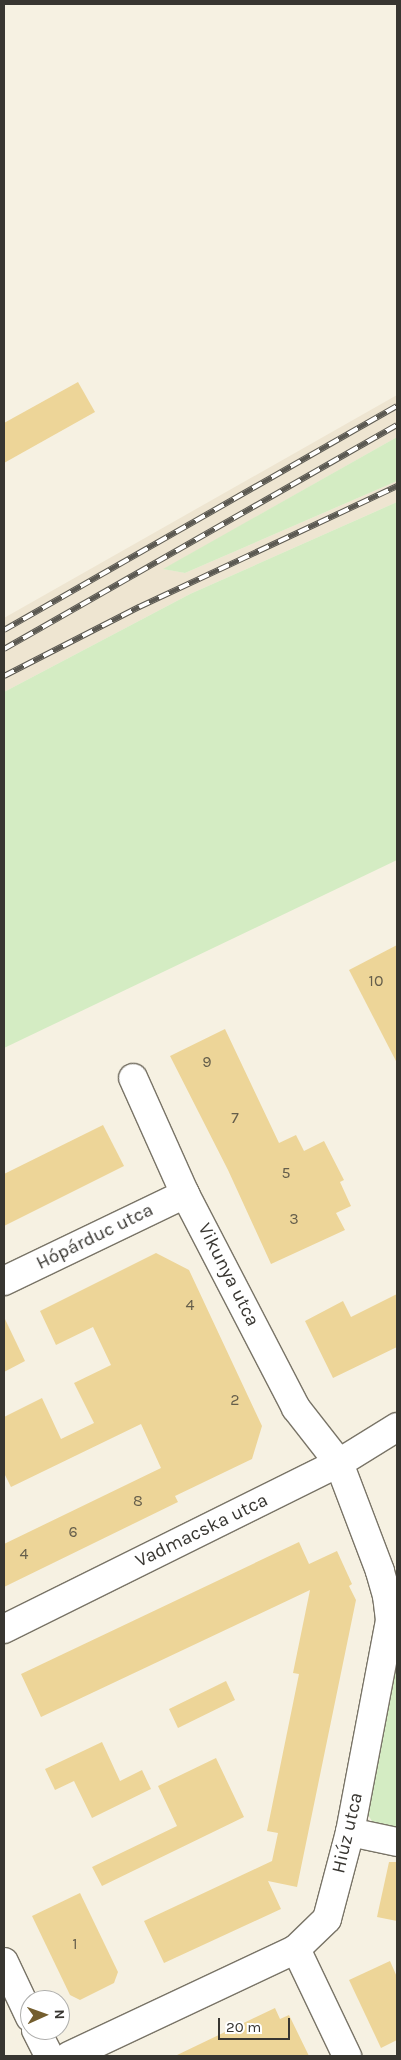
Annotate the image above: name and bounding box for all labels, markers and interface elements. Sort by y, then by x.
house number: 10 [369,971,383,991]
house number: 9 [202,1052,212,1072]
house number: 7 [231,1108,239,1128]
house number: 5 [281,1163,291,1183]
street label: Hópárduc utca [33,1199,157,1275]
house number: 3 [289,1209,299,1229]
street label: Vikunya utca [192,1220,264,1330]
house number: 4 [186,1295,194,1315]
house number: 2 [230,1390,240,1410]
street label: Vadmacska utca [132,1489,272,1573]
house number: 8 [133,1491,143,1511]
house number: 6 [68,1522,78,1542]
house number: 4 [20,1544,28,1564]
street label: Hiúz utca [328,1790,368,1876]
house number: 1 [72,1934,78,1954]
north arrow [20,1990,70,2040]
scale bar [221,2008,294,2040]
text: N [51,2009,68,2020]
text: 20 m [226,2018,261,2036]

